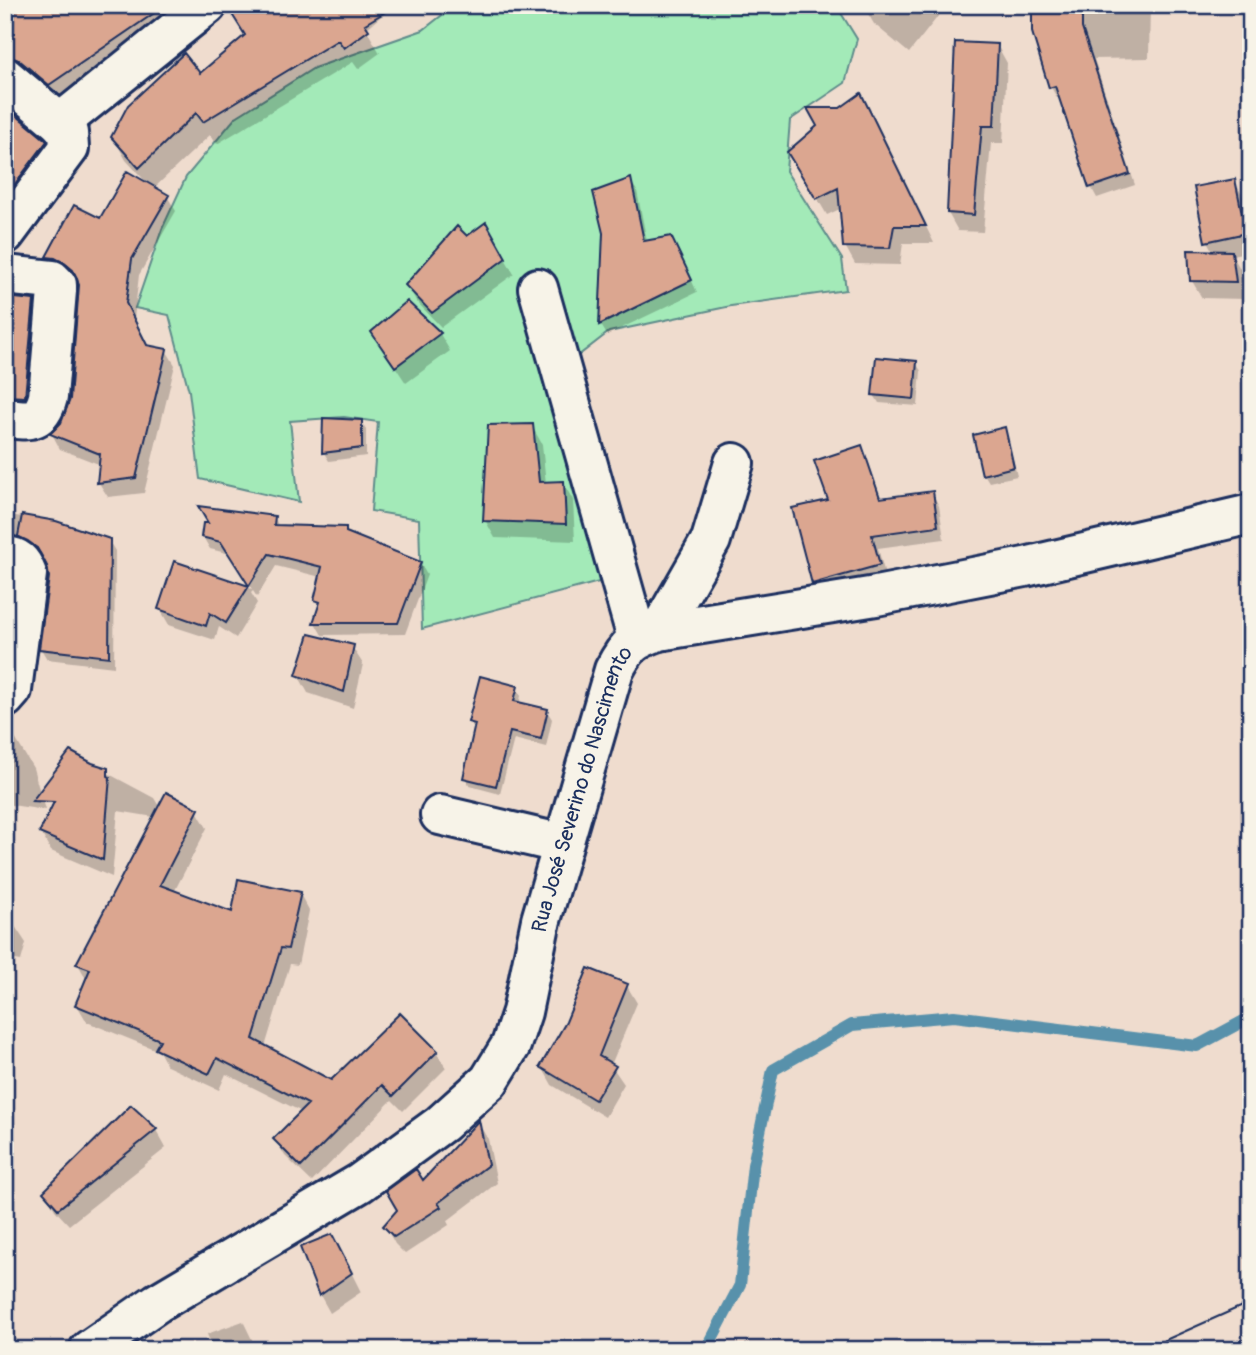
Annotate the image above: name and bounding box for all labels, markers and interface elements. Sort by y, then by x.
street label: Rua José Severino do Nascimento [525,640,638,935]

